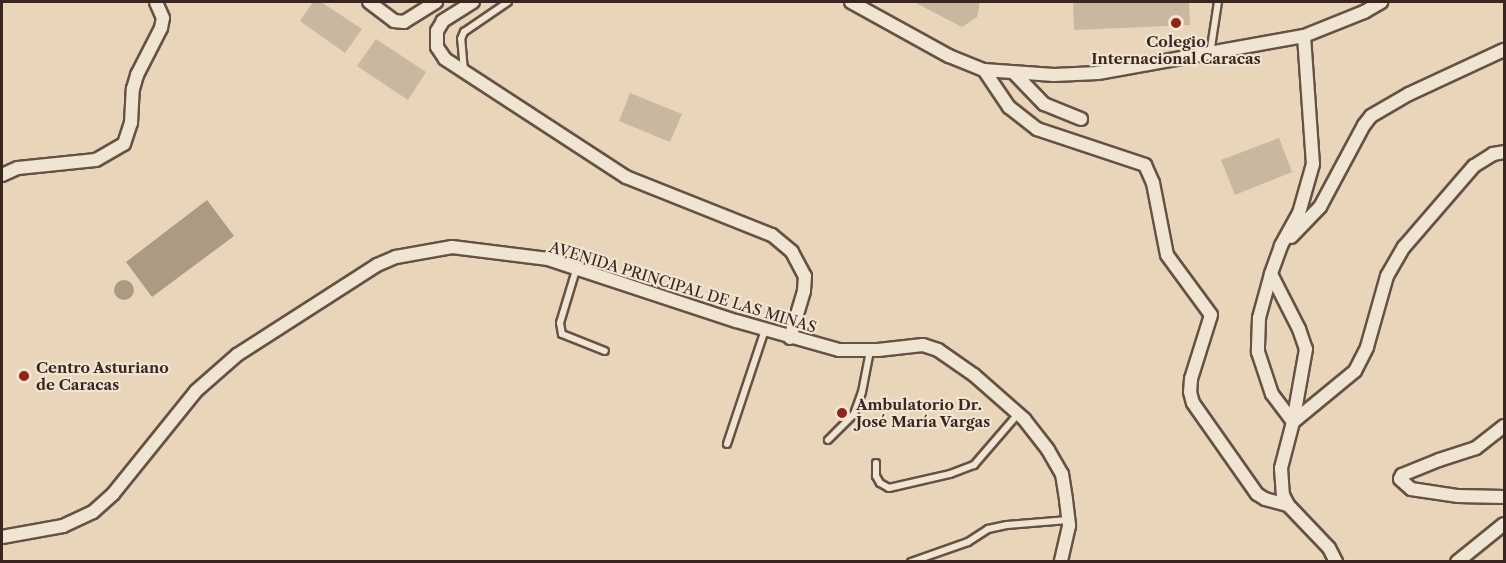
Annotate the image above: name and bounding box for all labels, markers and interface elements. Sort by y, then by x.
marker: Colegio Internacional Caracas [1169,16,1183,30]
place label: Colegio Internacional Caracas [1091,32,1261,67]
street label: AVENIDA PRINCIPAL DE LAS MINAS [547,238,819,336]
place label: Centro Asturiano de Caracas [36,358,169,393]
marker: Centro Asturiano de Caracas [17,369,31,383]
place label: Ambulatorio Dr. José María Vargas [856,395,991,430]
marker: Ambulatorio Dr. José María Vargas [833,404,851,422]

